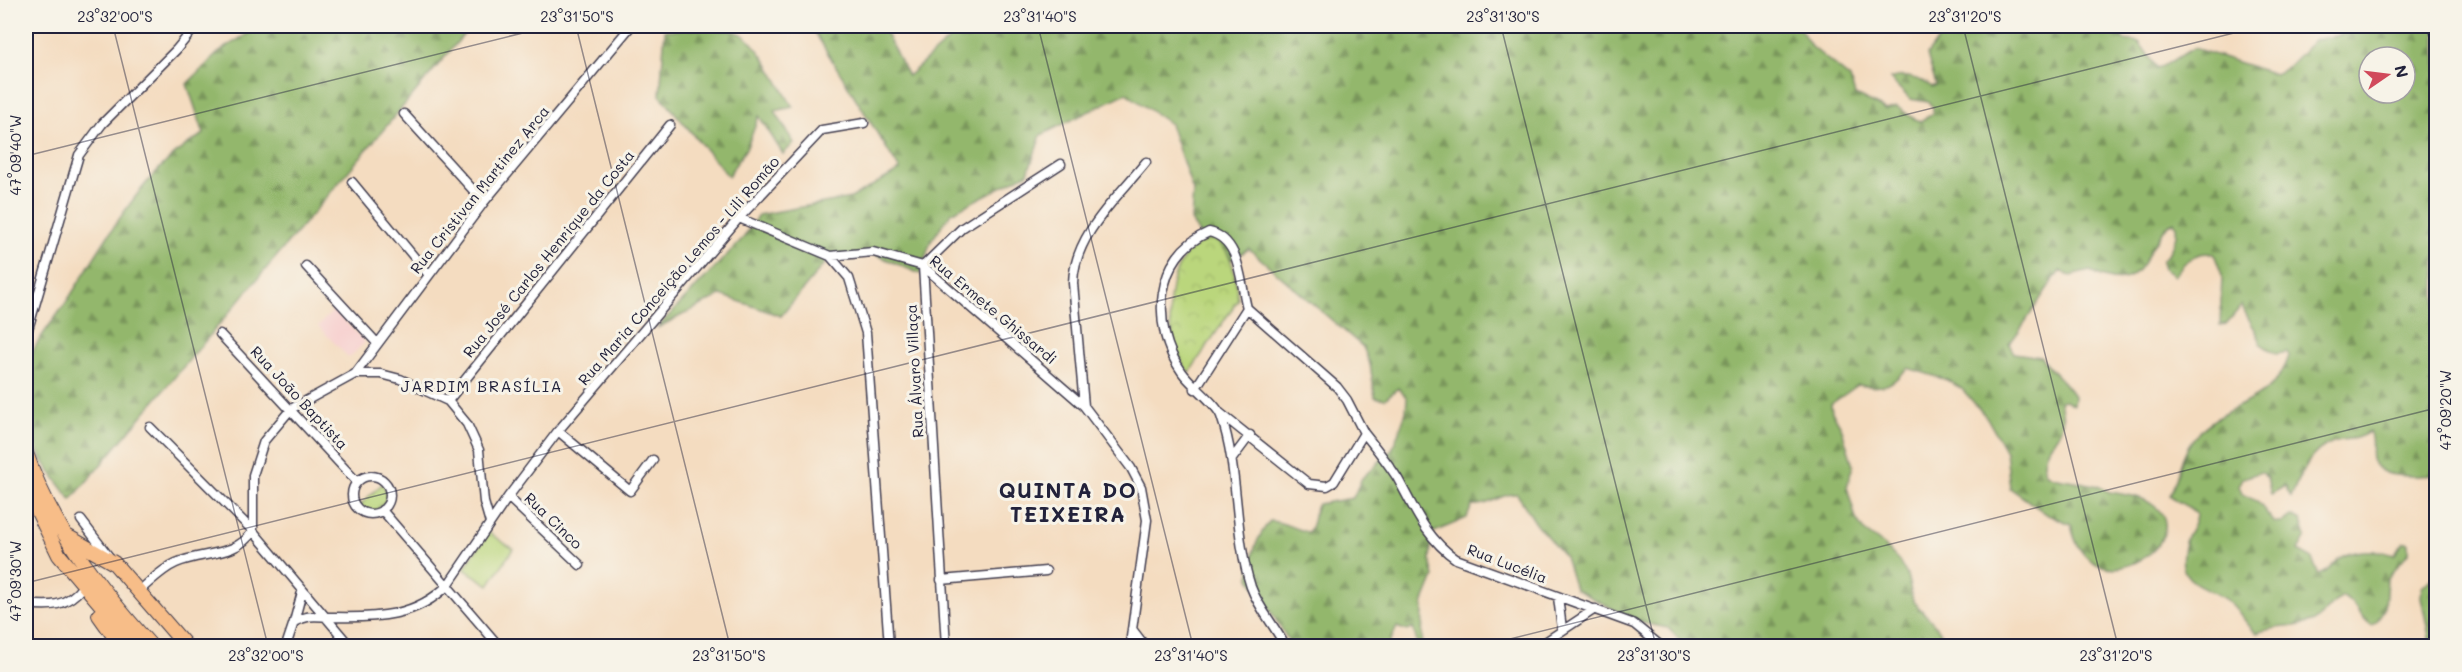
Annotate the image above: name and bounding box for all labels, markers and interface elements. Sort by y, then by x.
text: 23°32'00"S [77,6,153,26]
text: 23°31'50"S [540,6,614,26]
text: 23°31'40"S [1003,6,1077,26]
text: 23°31'30"S [1466,6,1540,26]
text: 23°31'20"S [1928,6,2002,26]
north arrow [2357,45,2417,105]
text: N [2390,63,2414,80]
street label: Rua Cristivan Martinez Arca [405,101,553,277]
text: 47°09'40"W [5,115,25,195]
street label: Rua José Carlos Henrique da Costa [458,145,638,361]
street label: Rua Maria Conceição Lemos - Lili Romão [573,151,783,389]
street label: Rua Ermete Ghissardi [926,250,1061,368]
street label: Rua Álvaro Villaça [901,304,927,438]
street label: Rua João Baptista [247,341,353,453]
text: 47°09'20"W [2435,370,2455,450]
district label: JARDIM BRASÍLIA [401,375,563,396]
district label: QUINTA DO TEIXEIRA [999,476,1137,527]
street label: Rua Cinco [520,488,587,553]
street label: Rua Lucélia [1465,539,1550,587]
text: 47°09'30"W [5,541,25,621]
text: 23°32'00"S [228,645,304,665]
text: 23°31'50"S [692,645,766,665]
text: 23°31'40"S [1154,645,1228,665]
text: 23°31'30"S [1617,645,1691,665]
text: 23°31'20"S [2079,645,2153,665]

